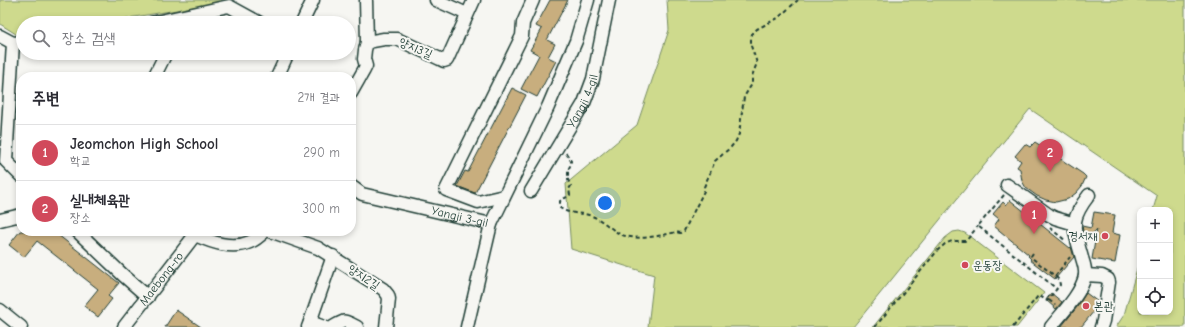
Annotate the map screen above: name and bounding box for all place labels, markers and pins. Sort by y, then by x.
pin: 2 [1037,139,1063,172]
pin: 1 [1021,201,1047,234]
place label: 경서재 [1068,229,1097,243]
marker: 경서재 [1100,231,1110,241]
place label: 운동장 [973,258,1002,272]
marker: 운동장 [960,260,970,270]
place label: 본관 [1094,299,1114,313]
marker: 본관 [1081,301,1091,311]

